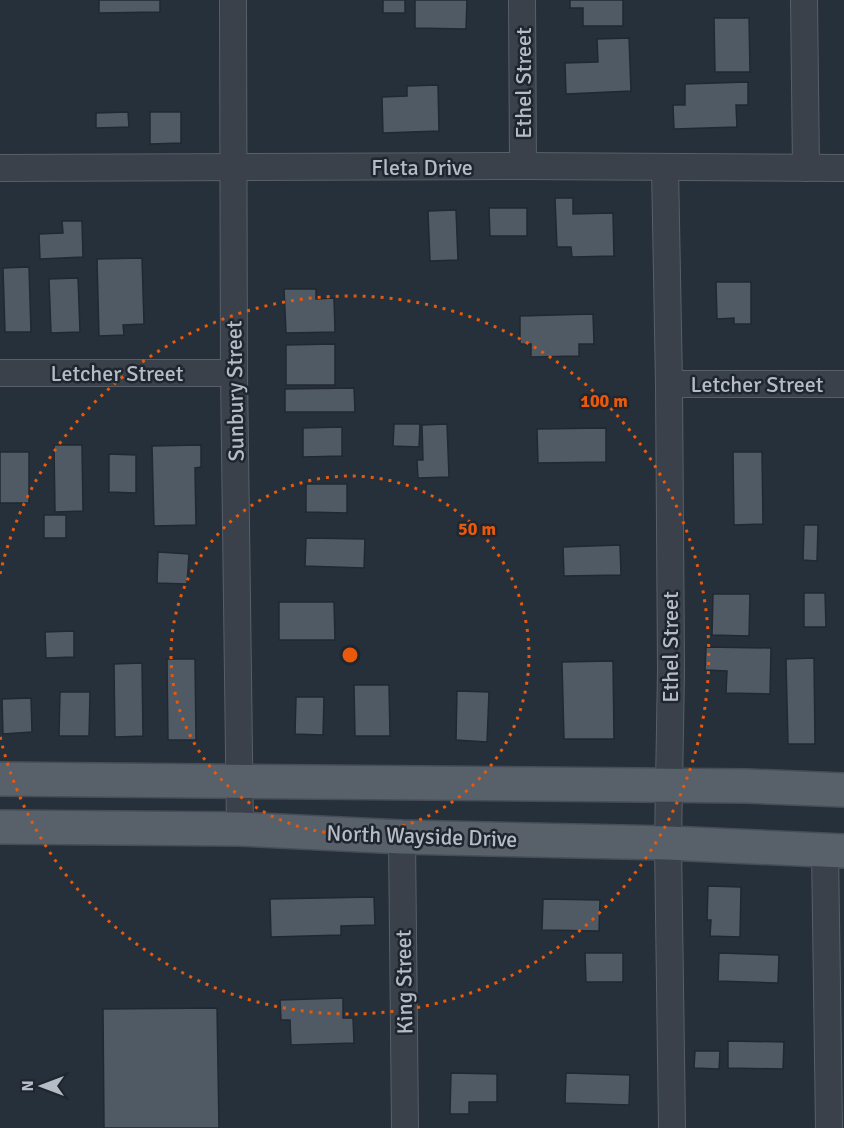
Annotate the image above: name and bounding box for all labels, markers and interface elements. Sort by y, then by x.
street label: Ethel Street [510,27,537,139]
street label: Fleta Drive [371,154,473,181]
street label: Sunbury Street [220,320,250,462]
street label: Letcher Street [50,360,184,387]
street label: Letcher Street [690,371,824,398]
text: 100 m [580,390,628,412]
text: 50 m [458,518,496,540]
street label: Ethel Street [657,591,684,703]
centre of rings [340,645,360,665]
street label: North Wayside Drive [326,819,518,853]
street label: King Street [390,929,418,1035]
north arrow [12,1056,72,1116]
text: N [18,1080,38,1092]

